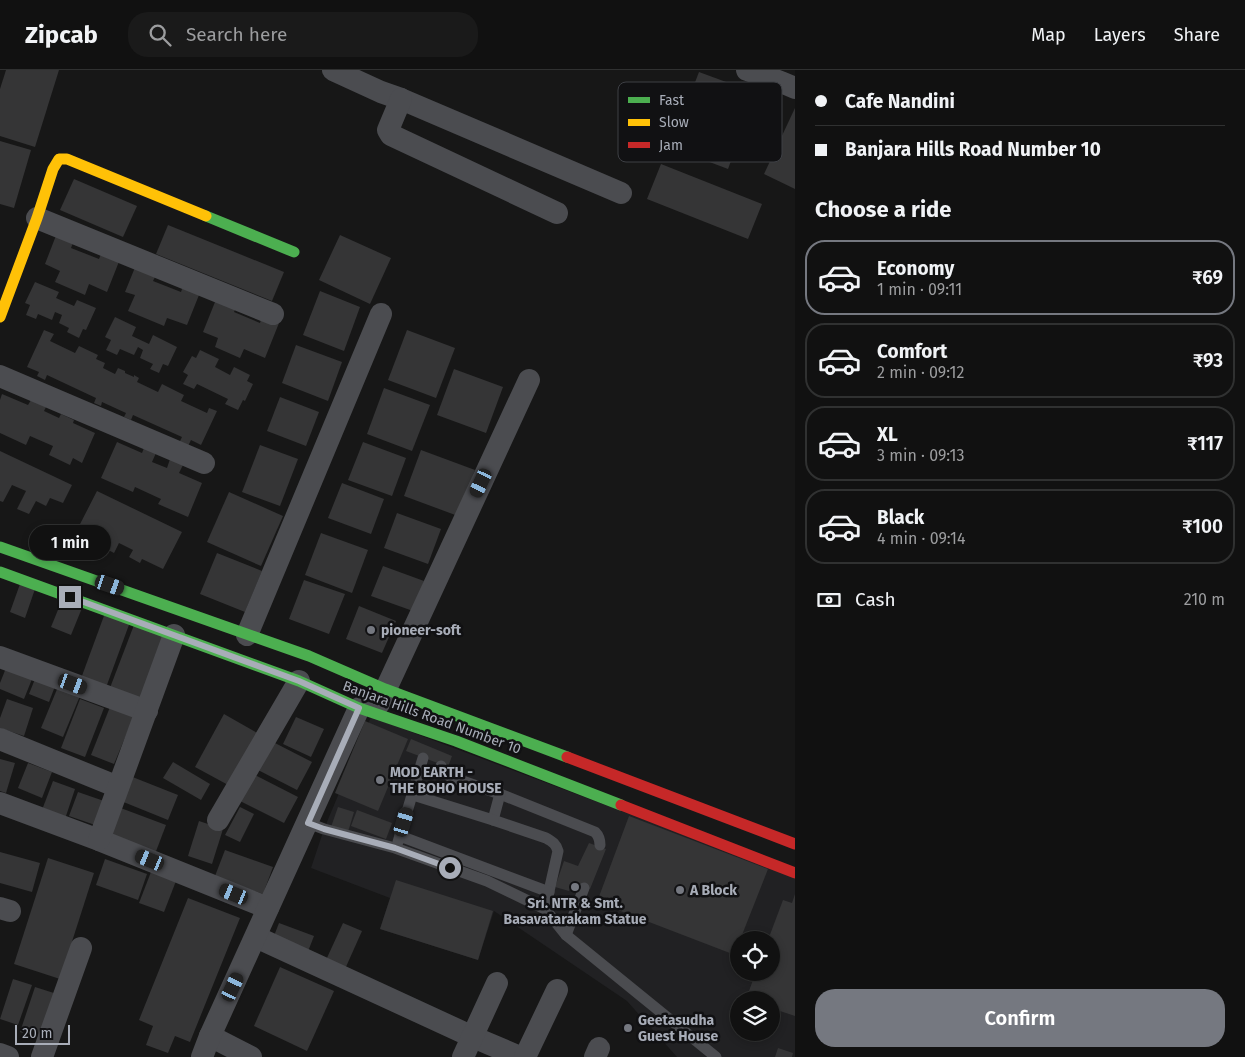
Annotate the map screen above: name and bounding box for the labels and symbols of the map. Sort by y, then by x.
legend [618,82,782,162]
text: Fast [659,92,685,109]
text: Slow [659,114,689,131]
text: Jam [659,137,683,154]
car [467,466,494,500]
callout: 1 min [29,524,111,560]
car [93,573,126,597]
route end [59,586,81,608]
place label: pioneer-soft [381,622,462,639]
marker: pioneer-soft [365,624,377,636]
car [56,672,89,696]
street label: Banjara Hills Road Number 10 [340,677,524,758]
place label: MOD EARTH - THE BOHO HOUSE [390,764,502,797]
marker: MOD EARTH - THE BOHO HOUSE [374,774,386,786]
car [392,805,415,839]
car [133,847,166,873]
route start [439,857,461,879]
car [217,881,250,907]
marker: Sri. NTR & Smt. Basavatarakam Statue [569,881,581,893]
place label: A Block [689,882,737,899]
marker: A Block [674,884,686,896]
place label: Sri. NTR & Smt. Basavatarakam Statue [504,895,647,928]
car [219,970,246,1004]
place label: Geetasudha Guest House [638,1012,719,1045]
scale bar [15,1022,70,1045]
marker: Geetasudha Guest House [622,1022,634,1034]

